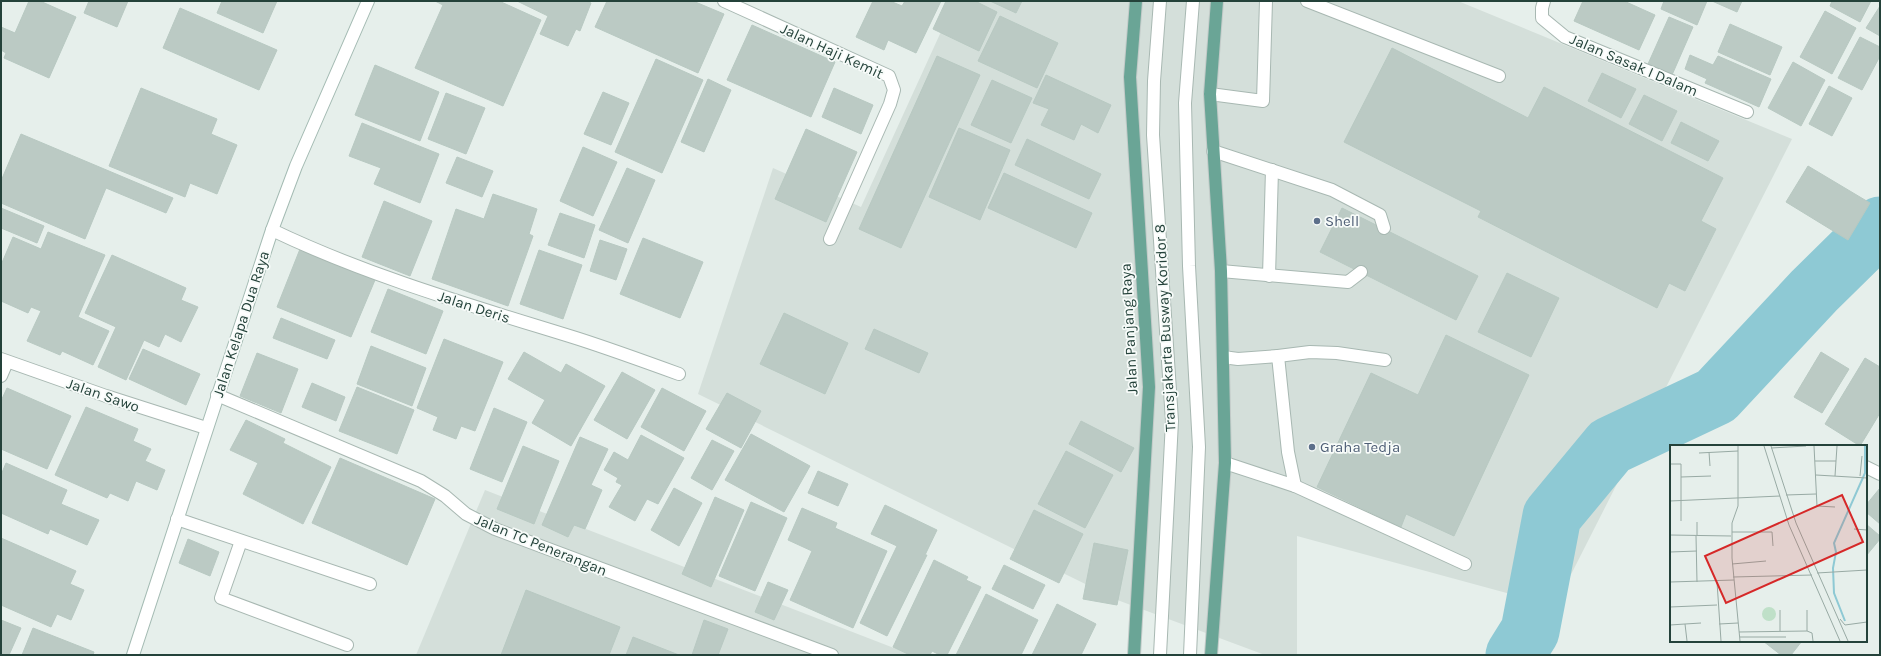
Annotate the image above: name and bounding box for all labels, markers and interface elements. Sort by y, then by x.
street label: Jalan Haji Kemit [778,19,887,83]
street label: Jalan Sasak I Dalam [1567,30,1701,100]
place label: Shell [1325,212,1359,230]
marker: Shell [1312,216,1322,226]
street label: Transjakarta Busway Koridor 8 [1151,224,1179,432]
street label: Jalan Kelapa Dua Raya [209,249,273,399]
street label: Jalan Panjang Raya [1117,263,1141,395]
street label: Jalan Deris [436,287,512,327]
street label: Jalan Sawo [64,374,142,416]
place label: Graha Tedja [1320,438,1400,456]
marker: Graha Tedja [1307,442,1317,452]
inset map [1670,445,1867,642]
street label: Jalan TC Penerangan [472,510,610,580]

